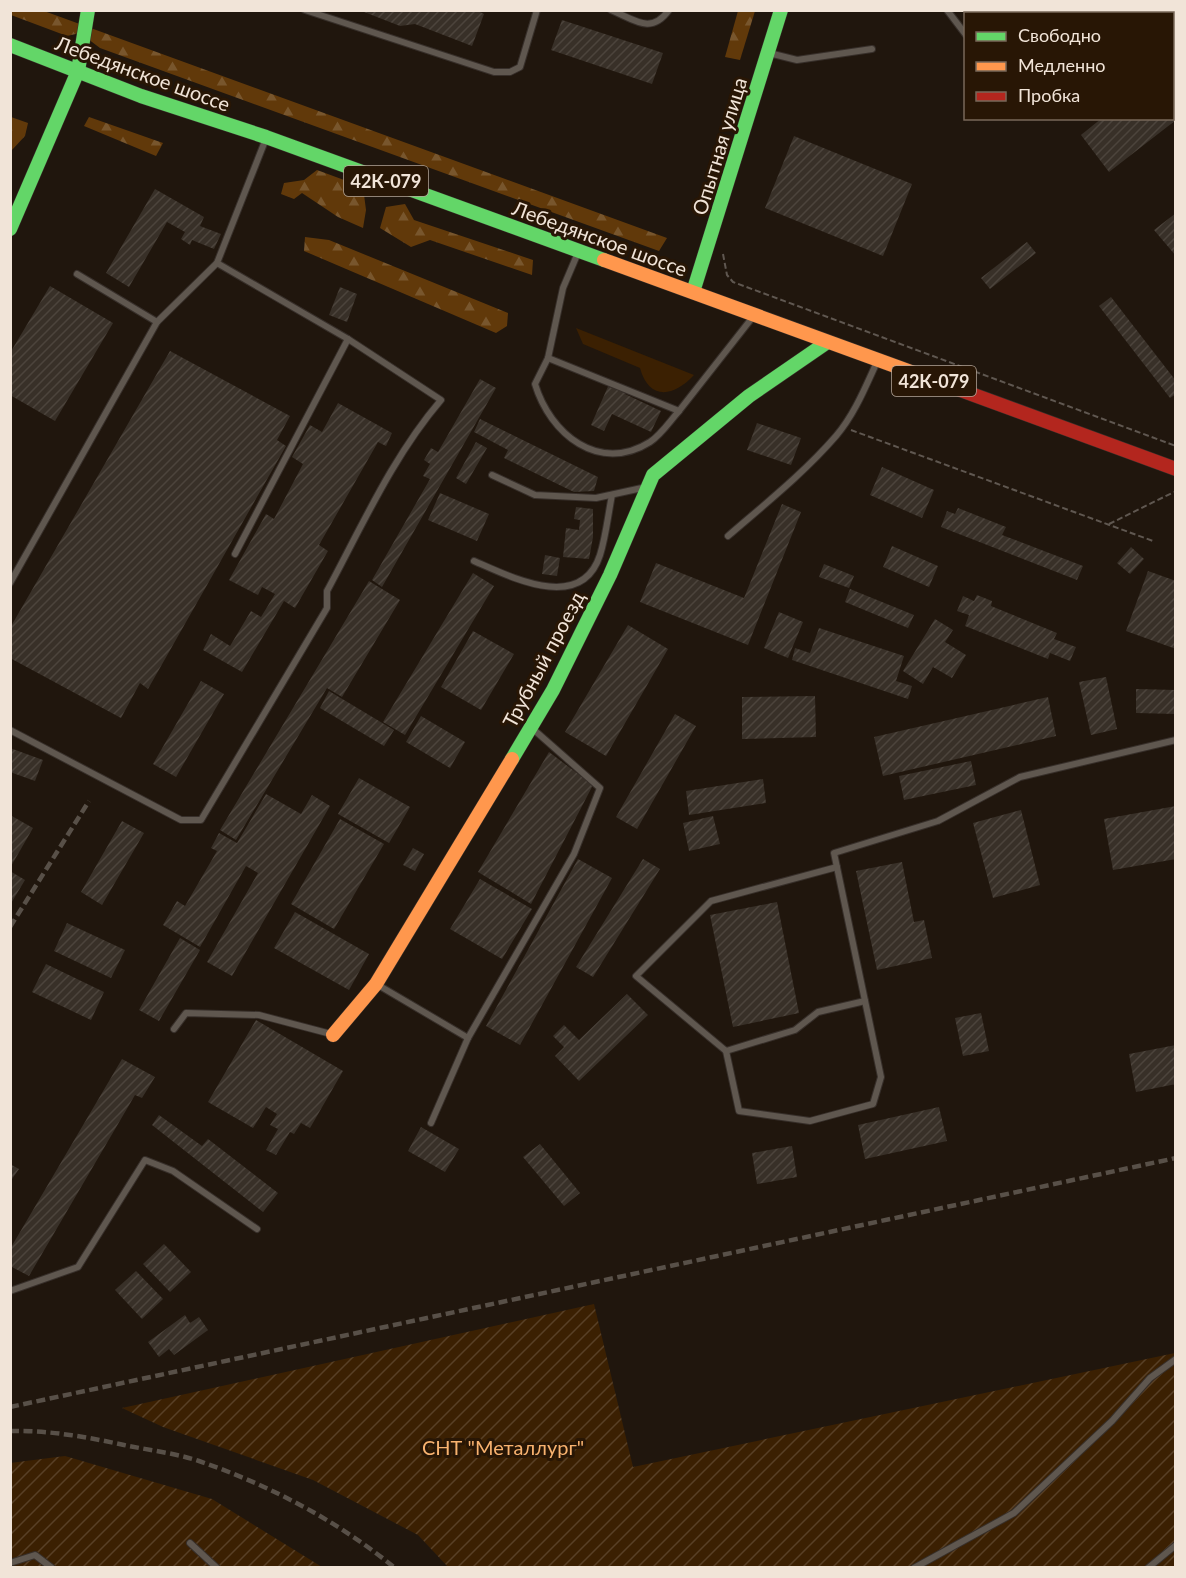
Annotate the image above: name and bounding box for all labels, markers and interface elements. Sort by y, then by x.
legend [964,12,1174,120]
text: Свободно [1018,24,1101,46]
street label: Лебедянское шоссе [51,30,234,116]
text: Медленно [1018,54,1106,76]
street label: Опытная улица [687,74,751,218]
text: Пробка [1018,84,1080,106]
road number: 42К-079 [344,166,428,196]
street label: Лебедянское шоссе [508,195,691,281]
road number: 42К-079 [892,366,976,396]
street label: Трубный проезд [497,587,589,731]
park label: СНТ "Металлург" [422,1435,584,1459]

